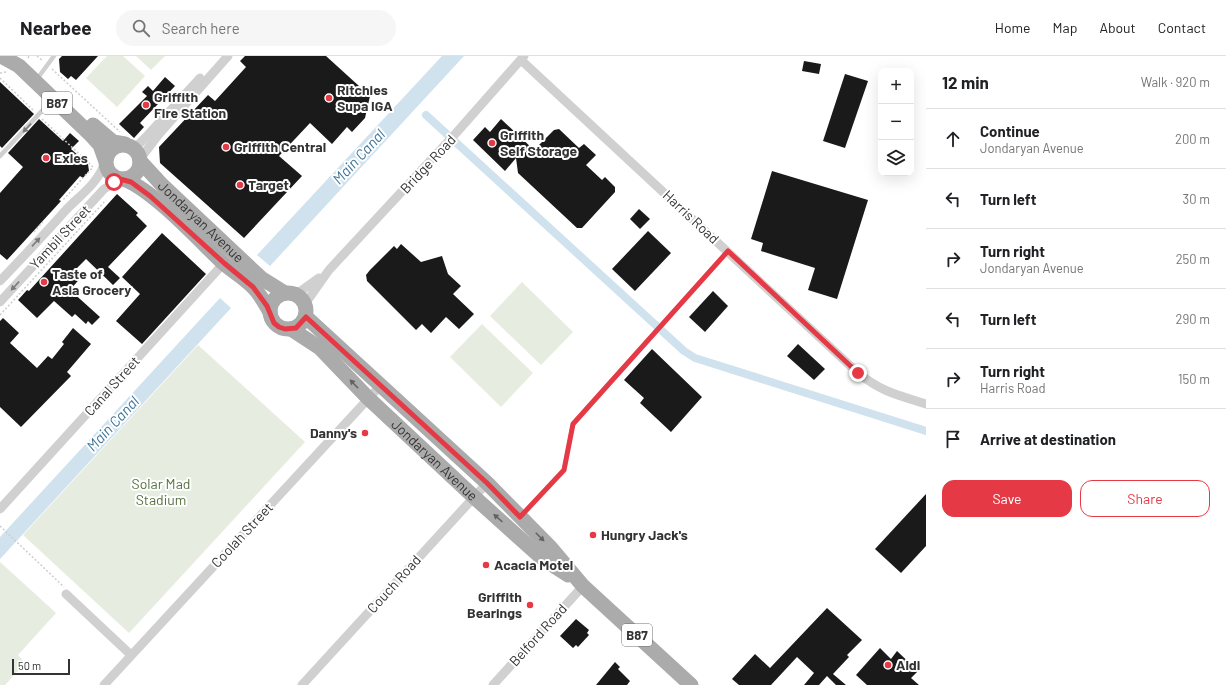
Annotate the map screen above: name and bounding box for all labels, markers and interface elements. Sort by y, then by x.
search box [116,10,396,46]
text: Nearbee [20,16,92,39]
icon: search [130,17,152,39]
text: Search here [162,19,240,37]
text: Home [995,19,1031,36]
text: Map [1053,19,1077,36]
text: About [1099,19,1136,36]
text: Contact [1158,19,1206,36]
map controls [878,68,914,176]
button: + [878,68,914,104]
text: 12 min [942,72,989,92]
text: Walk · 920 m [1141,74,1210,90]
place label: Ritchies Supa IGA [337,81,393,114]
place label: Griffith Fire Station [154,88,226,121]
road number: B87 [42,92,72,114]
marker: Ritchies Supa IGA [324,93,334,103]
marker: Griffith Fire Station [141,100,151,110]
button: − [878,104,914,140]
one-way arrow [22,122,31,133]
text: Continue [980,122,1040,140]
water label: Main Canal [328,125,389,188]
place label: Griffith Self Storage [500,126,577,159]
icon: ahead [942,128,964,150]
street label: Bridge Road [396,131,459,196]
text: 200 m [1175,131,1210,147]
place label: Griffith Central [234,138,326,155]
marker: Griffith Self Storage [487,138,497,148]
button: layers [878,140,914,176]
text: Jondaryan Avenue [980,140,1084,156]
marker: Griffith Central [221,142,231,152]
place label: Exies [54,149,88,166]
marker: Exies [41,153,51,163]
route start [105,173,123,191]
place label: Target [248,176,289,193]
street label: Jondaryan Avenue [155,177,248,266]
marker: Target [235,180,245,190]
street label: Harris Road [660,186,723,247]
icon: left [942,188,964,210]
text: Turn left [980,190,1036,208]
text: 30 m [1183,191,1210,207]
street label: Yambil Street [26,201,94,272]
one-way arrow [32,237,41,247]
text: Turn right [980,242,1045,260]
icon: right [942,248,964,270]
text: 250 m [1176,251,1210,267]
text: Jondaryan Avenue [980,260,1084,276]
place label: Taste of Asia Grocery [52,265,131,298]
marker: Taste of Asia Grocery [39,277,49,287]
one-way arrow [10,281,19,291]
icon: left [942,308,964,330]
text: Turn left [980,310,1036,328]
text: 290 m [1176,311,1210,327]
street label: Canal Street [80,352,143,419]
text: Turn right [980,362,1045,380]
route end [849,364,867,382]
icon: right [942,368,964,390]
text: 150 m [1178,371,1210,387]
one-way arrow [349,379,359,389]
text: Harris Road [980,380,1046,396]
water label: Main Canal [82,392,143,455]
street label: Jondaryan Avenue [388,415,482,504]
place label: Danny's [310,424,357,441]
marker: Danny's [360,428,370,438]
icon: arrive [942,428,964,450]
text: Arrive at destination [980,430,1116,448]
park label: Solar Mad Stadium [132,475,190,508]
button: Save [942,480,1072,517]
button: Share [1080,480,1210,517]
street label: Coolah Street [207,499,276,571]
one-way arrow [493,513,503,523]
place label: Hungry Jack's [601,526,688,543]
marker: Hungry Jack's [588,530,598,540]
one-way arrow [535,532,545,542]
street label: Couch Road [363,551,424,616]
place label: Acacia Motel [494,556,573,573]
marker: Acacia Motel [481,560,491,570]
place label: Griffith Bearings [467,588,522,621]
street label: Belford Road [505,600,570,669]
marker: Griffith Bearings [525,600,535,610]
road number: B87 [622,624,652,646]
place label: Aldi [896,656,920,673]
scale bar [12,657,70,676]
text: 50 m [18,659,41,672]
marker: Aldi [883,660,893,670]

